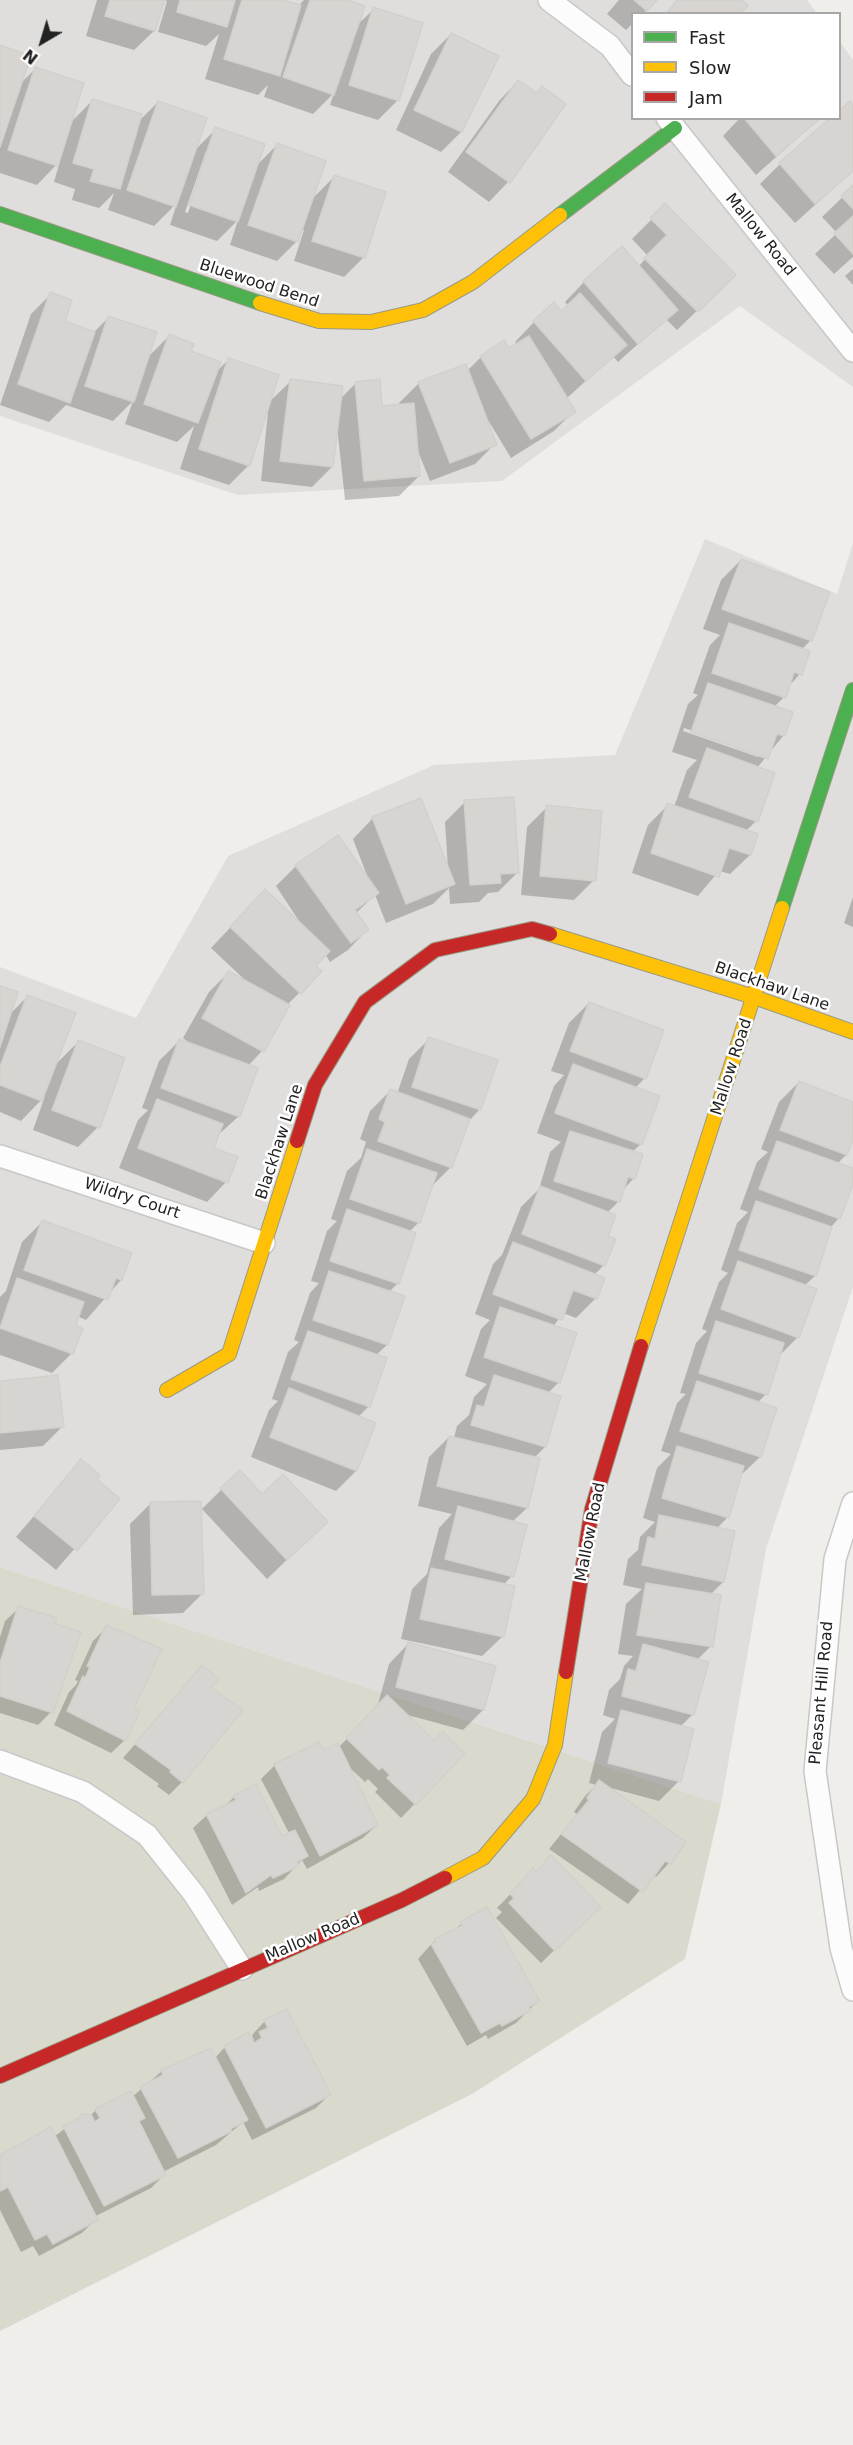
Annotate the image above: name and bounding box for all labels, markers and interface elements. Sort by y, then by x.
north arrow [12,12,72,72]
legend [631,12,841,120]
text: Fast [689,27,725,48]
text: N [19,45,42,68]
text: Slow [689,57,731,78]
text: Jam [689,87,723,108]
street label: Mallow Road [721,190,799,280]
street label: Bluewood Bend [197,256,321,312]
street label: Blackhaw Lane [712,958,832,1016]
street label: Mallow Road [707,1016,757,1118]
street label: Blackhaw Lane [252,1082,308,1202]
street label: Wildry Court [82,1174,182,1224]
street label: Mallow Road [572,1481,610,1583]
street label: Pleasant Hill Road [806,1620,838,1766]
street label: Mallow Road [263,1910,363,1966]

